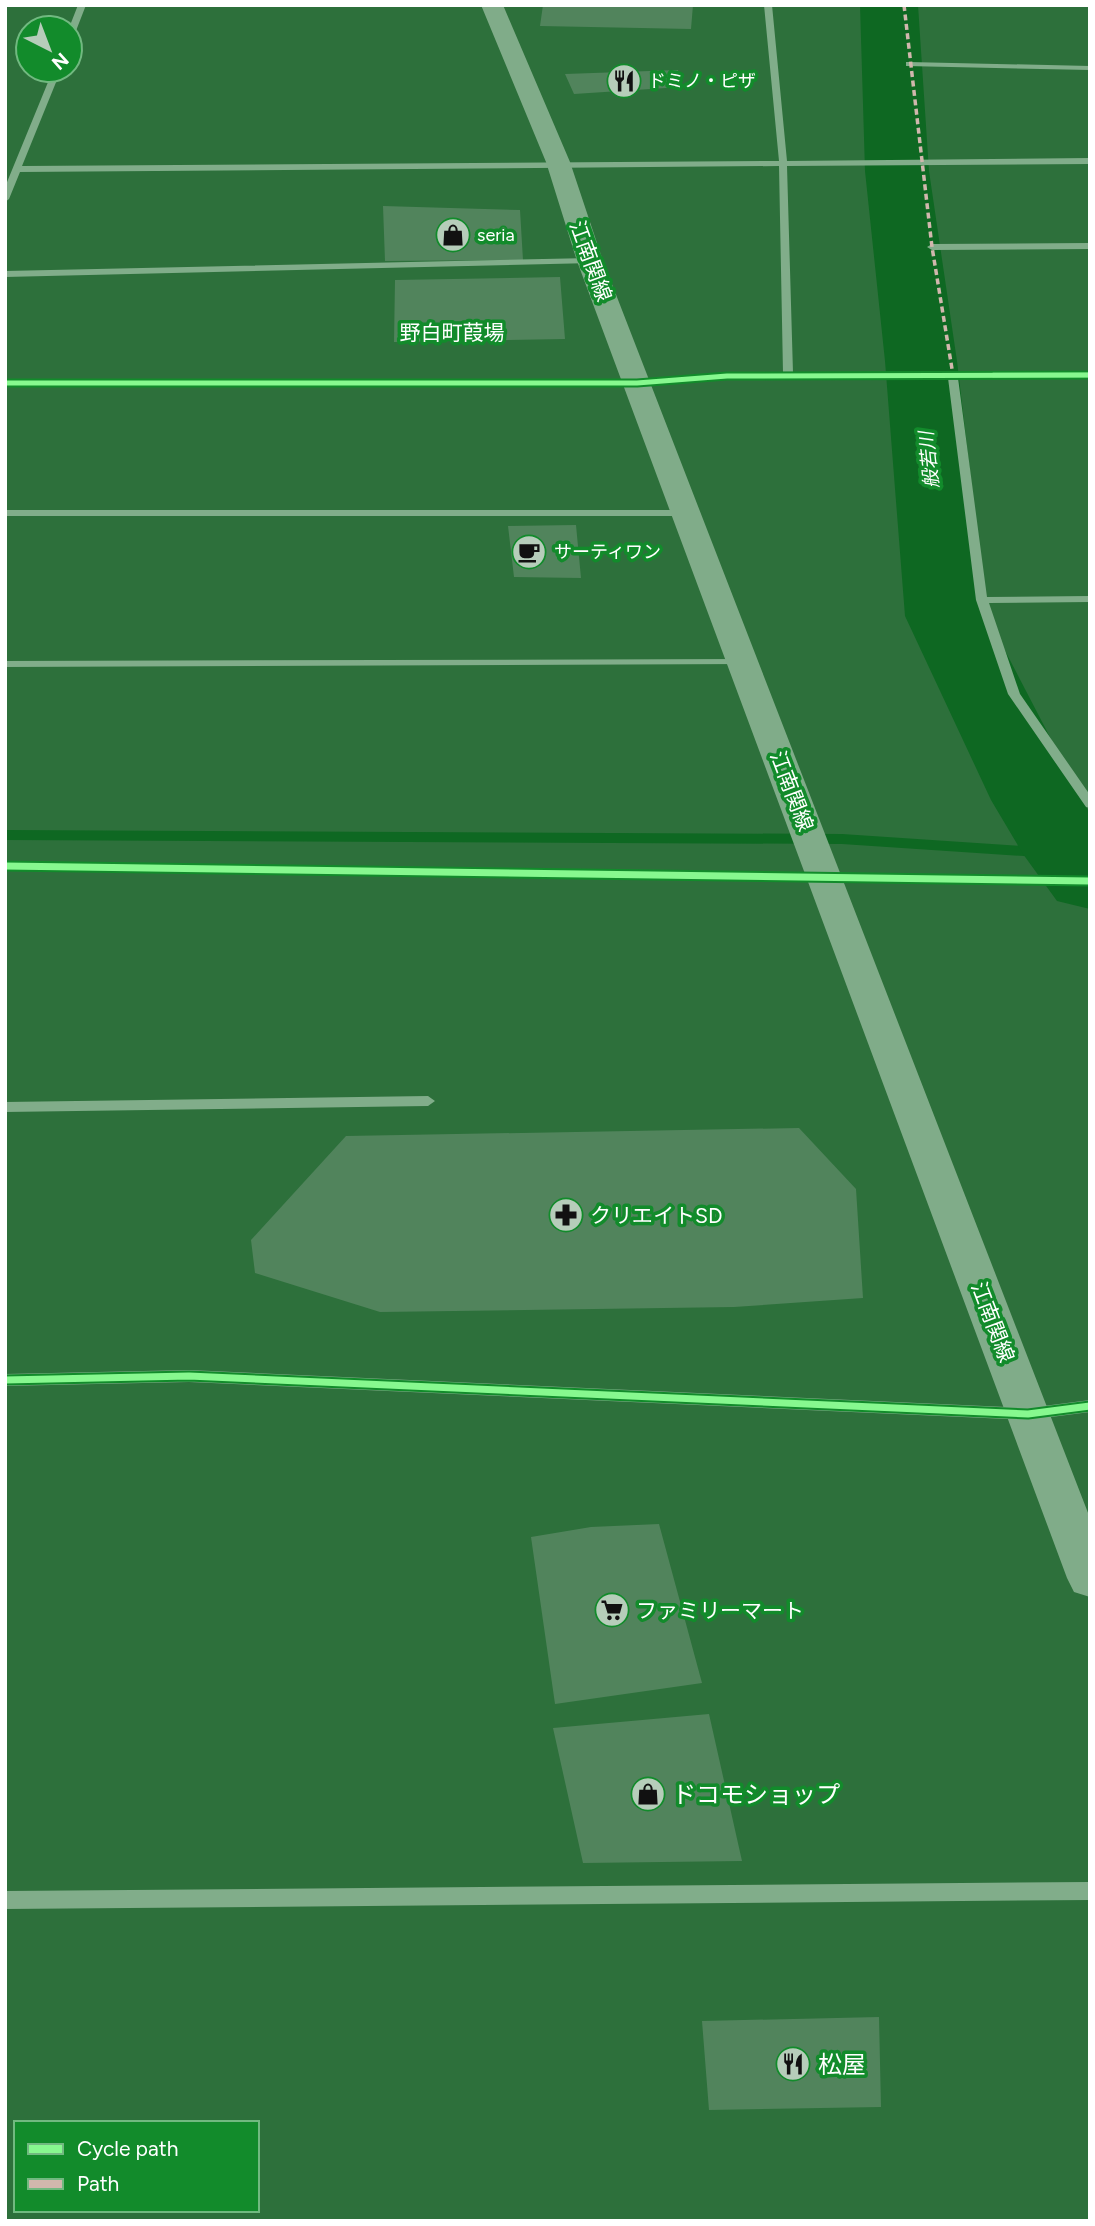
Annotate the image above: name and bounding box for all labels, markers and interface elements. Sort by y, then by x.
north arrow [14,14,84,84]
text: N [47,48,73,75]
restaurant icon: ドミノ・ピザ [605,62,643,100]
place label: ドミノ・ピザ [648,70,756,92]
shop icon: seria [434,216,472,254]
street label: 江南関線 [565,217,617,305]
place label: seria [477,224,515,246]
district label: 野白町葭場 [400,320,505,345]
water label: 般若川 [914,428,943,490]
cafe icon: サーティワン [510,533,548,571]
place label: サーティワン [554,541,661,563]
street label: 江南関線 [765,747,819,835]
pharmacy icon: クリエイトSD [547,1196,585,1234]
place label: クリエイトSD [590,1203,722,1228]
street label: 江南関線 [966,1278,1020,1366]
supermarket icon: ファミリーマート [593,1591,631,1629]
place label: ファミリーマート [636,1598,804,1623]
shop icon: ドコモショップ [629,1775,667,1813]
place label: ドコモショップ [672,1780,840,1809]
restaurant icon: 松屋 [774,2045,812,2083]
place label: 松屋 [818,2050,866,2079]
legend [14,2121,259,2212]
text: Cycle path [77,2136,178,2161]
text: Path [77,2171,119,2196]

